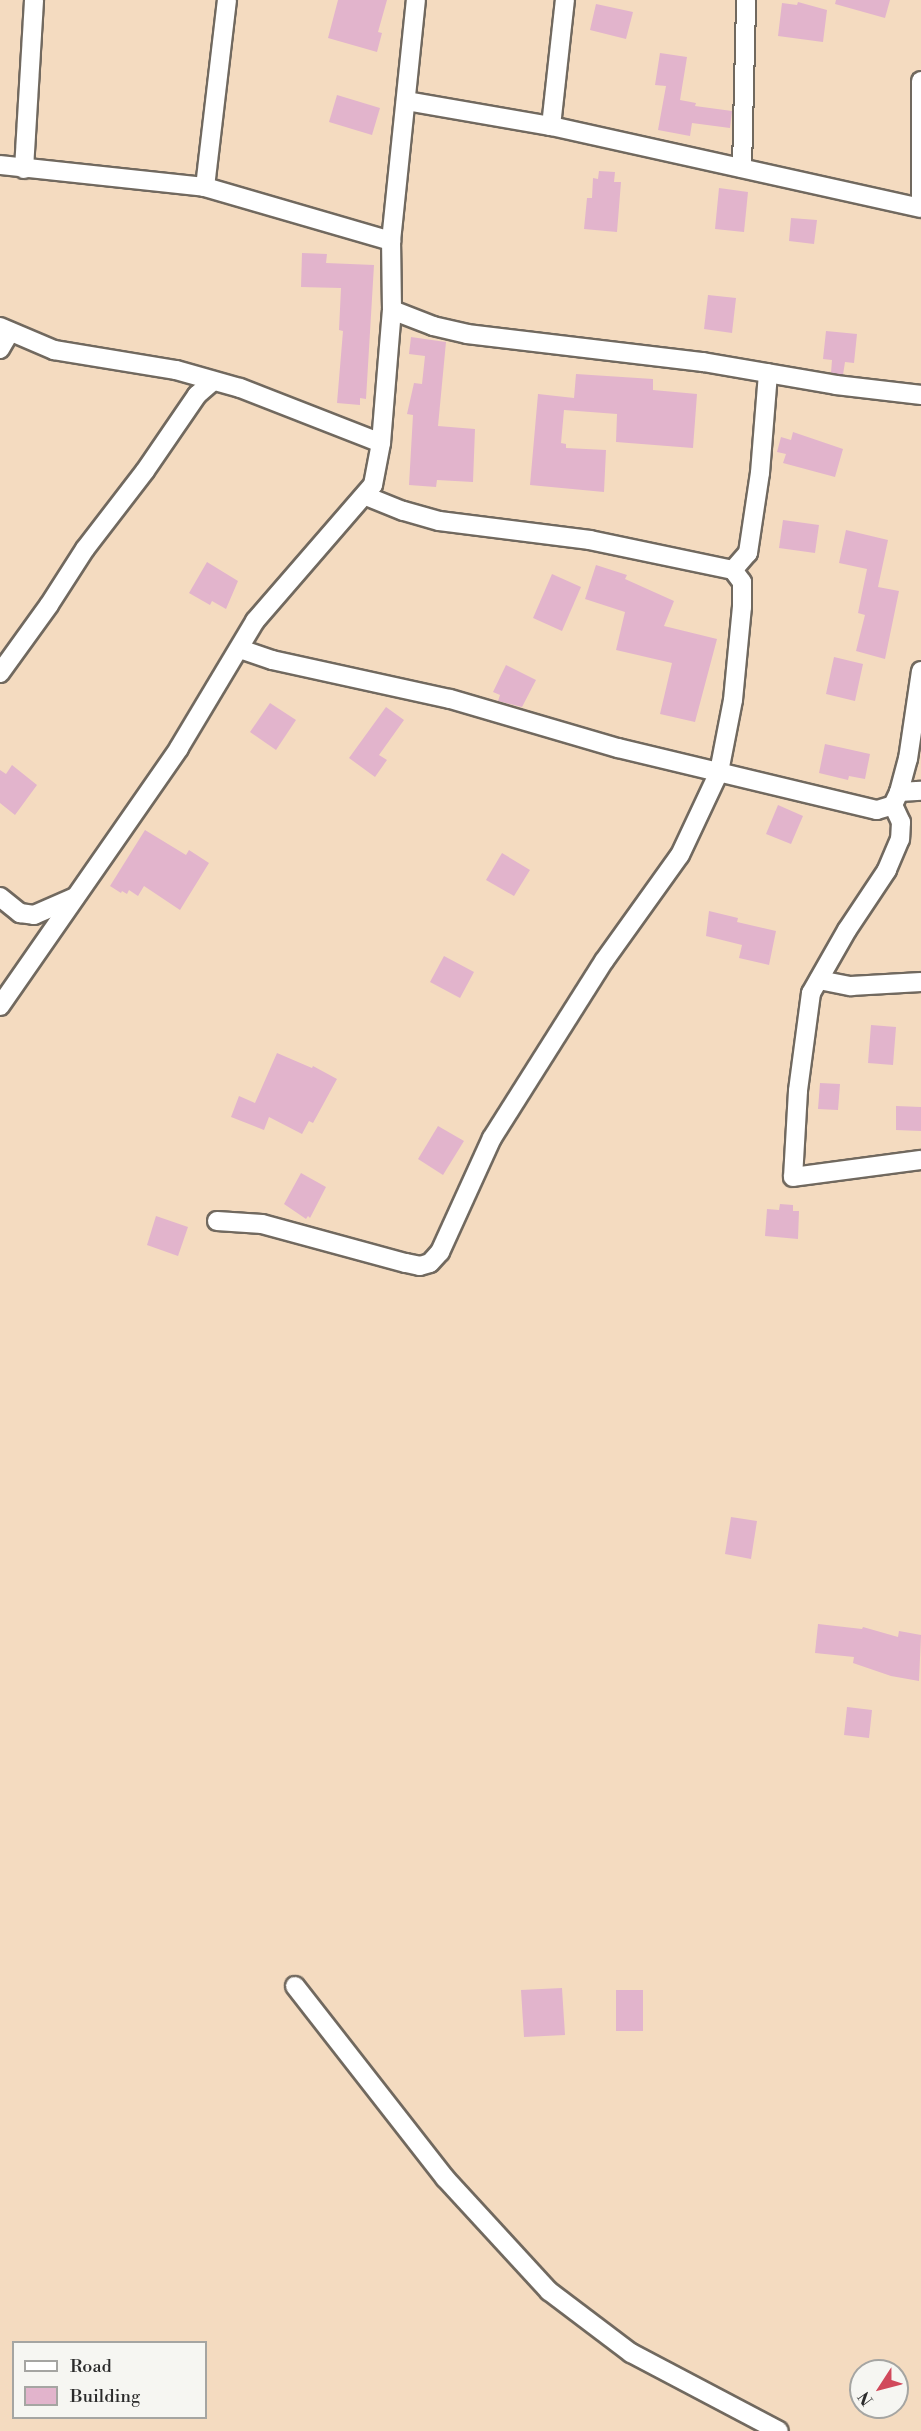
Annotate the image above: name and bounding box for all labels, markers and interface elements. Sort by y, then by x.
legend [12,2341,207,2419]
text: Road [70,2355,112,2378]
north arrow [849,2359,909,2419]
text: Building [70,2385,140,2408]
text: N [854,2387,878,2409]

